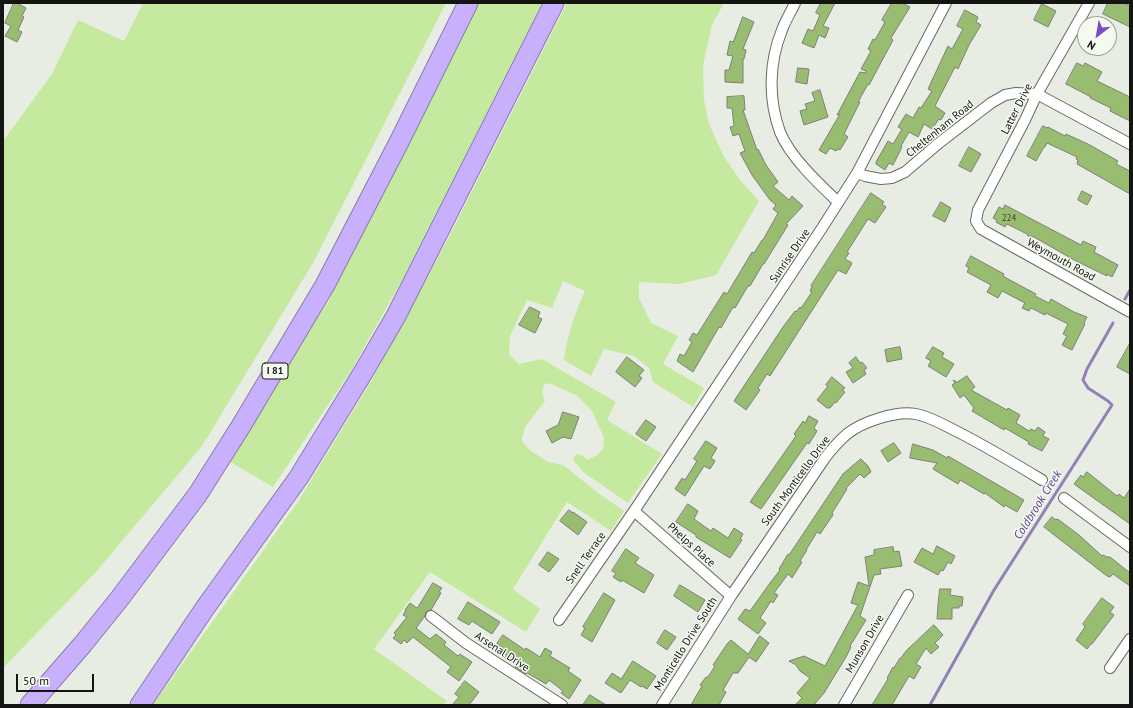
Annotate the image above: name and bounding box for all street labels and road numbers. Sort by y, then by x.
street label: Latter Drive [999,81,1035,137]
street label: Cheltenham Road [904,98,976,160]
street label: Sunrise Drive [767,226,813,286]
street label: Weymouth Road [1025,236,1097,284]
road number: I 81 [262,363,288,379]
street label: South Monticello Drive [759,433,833,529]
street label: Phelps Place [664,520,718,570]
street label: Snell Terrace [563,530,609,586]
street label: Monticello Drive South [652,595,720,693]
street label: Munson Drive [843,613,887,675]
street label: Arsenal Drive [472,629,532,675]

